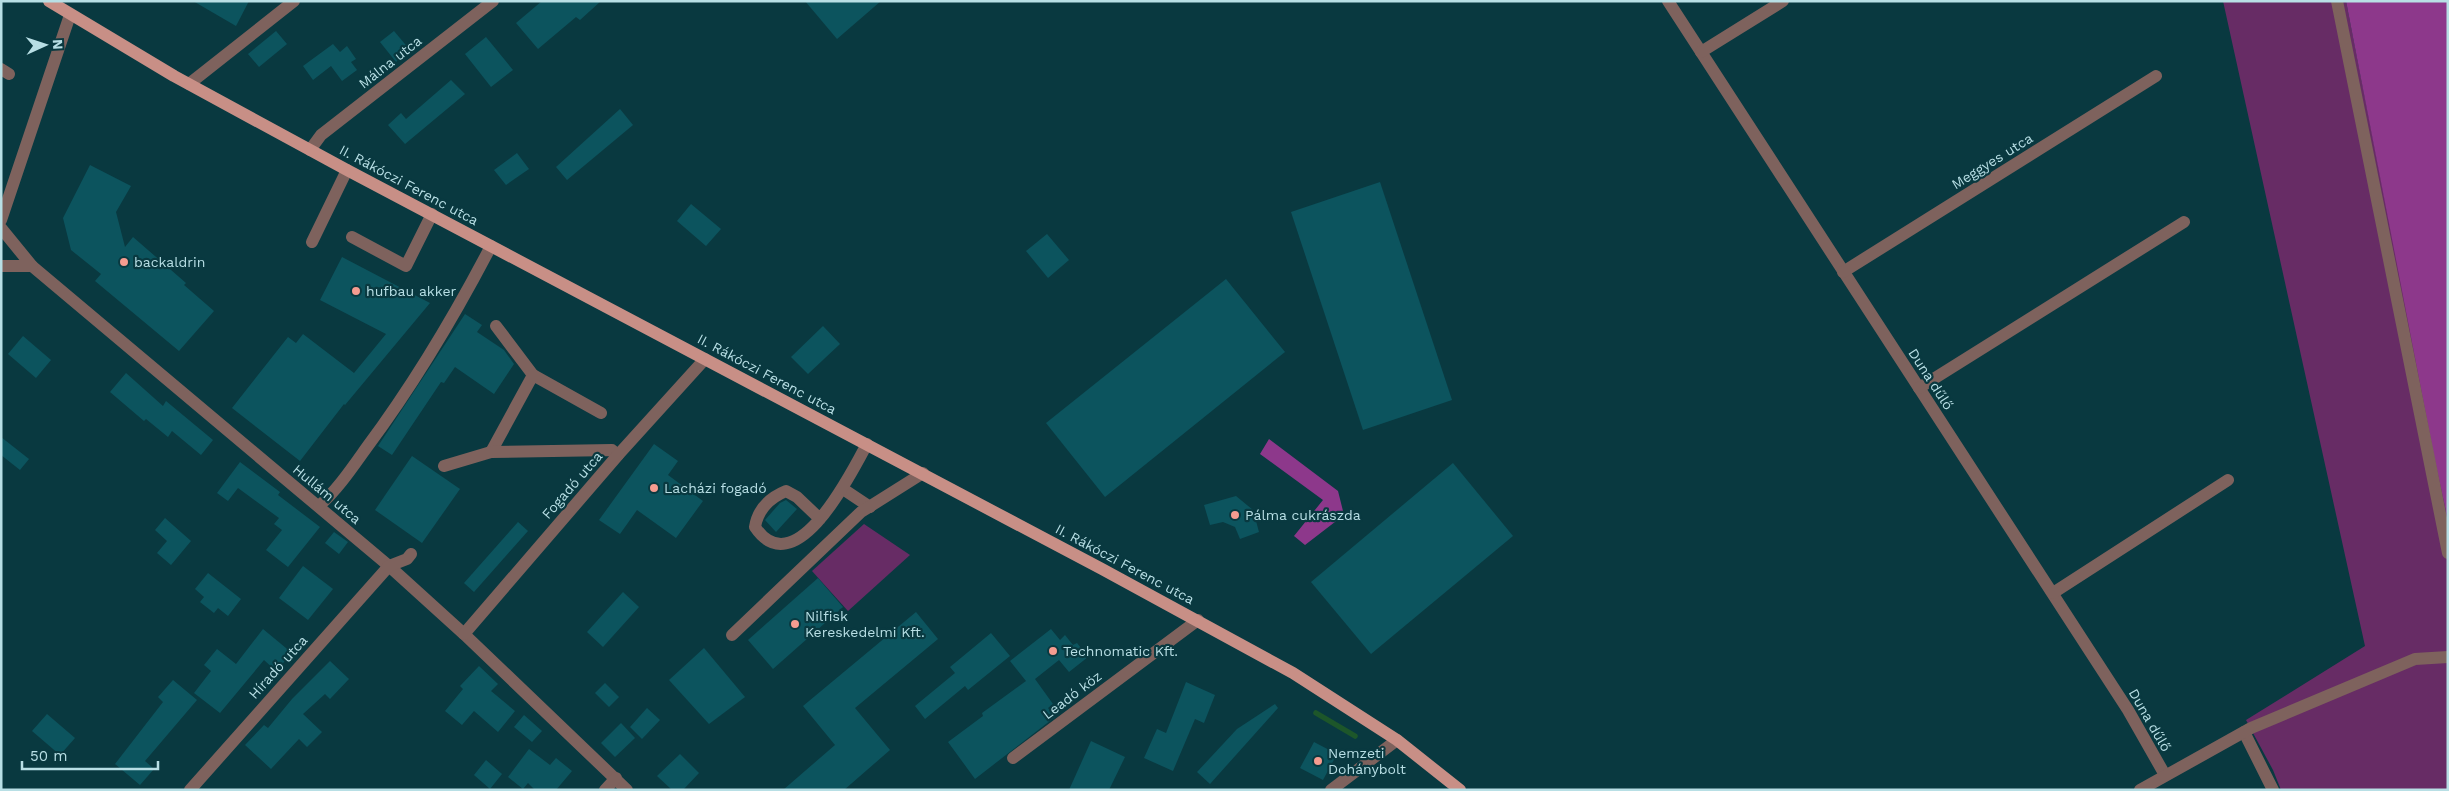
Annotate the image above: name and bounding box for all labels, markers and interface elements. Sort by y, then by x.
north arrow [20,20,70,70]
street label: Málna utca [355,32,425,92]
text: N [50,39,66,50]
street label: Meggyes utca [1949,130,2036,192]
street label: II. Rákóczi Ferenc utca [337,142,481,228]
place label: backaldrin [134,254,205,270]
marker: backaldrin [118,256,130,268]
place label: hufbau akker [366,283,457,299]
marker: hufbau akker [350,285,362,297]
street label: II. Rákóczi Ferenc utca [695,331,839,417]
street label: Duna dűlő [1905,345,1957,413]
street label: Fogadó utca [538,448,606,522]
street label: Hullám utca [290,461,364,527]
place label: Lacházi fogadó [664,480,767,496]
marker: Lacházi fogadó [648,482,660,494]
place label: Pálma cukrászda [1245,507,1361,523]
marker: Pálma cukrászda [1229,509,1241,521]
street label: II. Rákóczi Ferenc utca [1053,521,1197,607]
place label: Nilfisk Kereskedelmi Kft. [805,608,925,640]
marker: Nilfisk Kereskedelmi Kft. [789,618,801,630]
street label: Híradó utca [245,632,311,702]
place label: Technomatic Kft. [1063,643,1178,659]
marker: Technomatic Kft. [1047,645,1059,657]
street label: Leadó köz [1039,668,1105,722]
street label: Duna dűlő [2126,686,2174,754]
scale bar [22,738,159,770]
place label: Nemzeti Dohánybolt [1328,745,1406,777]
text: 50 m [30,747,67,765]
marker: Nemzeti Dohánybolt [1312,755,1324,767]

